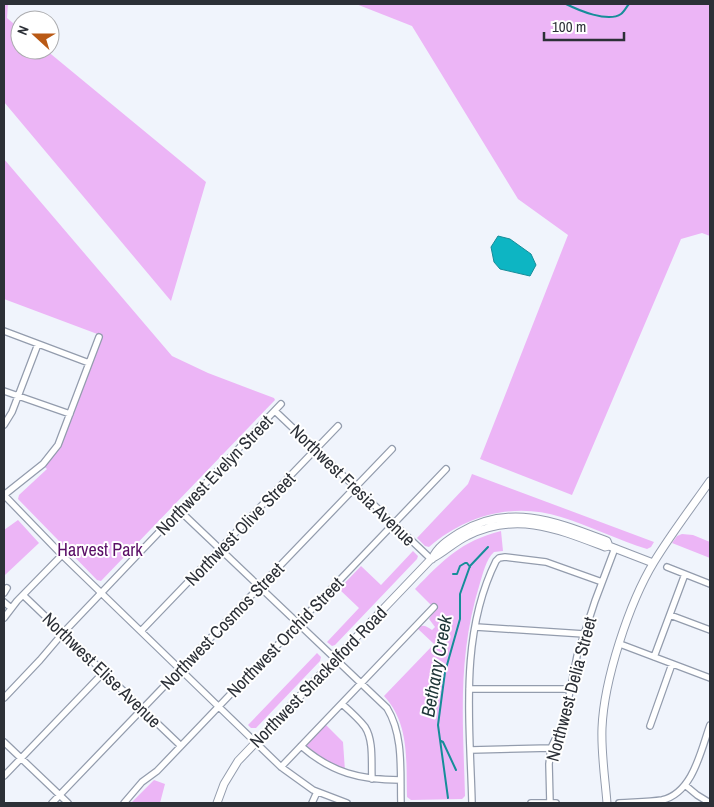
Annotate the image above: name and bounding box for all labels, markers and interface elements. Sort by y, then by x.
north arrow [10,10,60,60]
scale bar [544,10,624,42]
text: 100 m [552,16,586,37]
text: N [13,23,33,37]
street label: Northwest Evelyn Street [150,409,278,541]
street label: Northwest Fresia Avenue [285,419,421,551]
street label: Northwest Olive Street [179,467,301,591]
park label: Harvest Park [57,537,143,562]
street label: Northwest Cosmos Street [155,557,289,695]
street label: Northwest Orchid Street [221,571,349,703]
street label: Northwest Shackelford Road [244,601,392,753]
street label: Northwest Elise Avenue [37,607,167,733]
water label: Bethany Creek [414,612,458,719]
street label: Northwest Delia Street [540,614,602,764]

